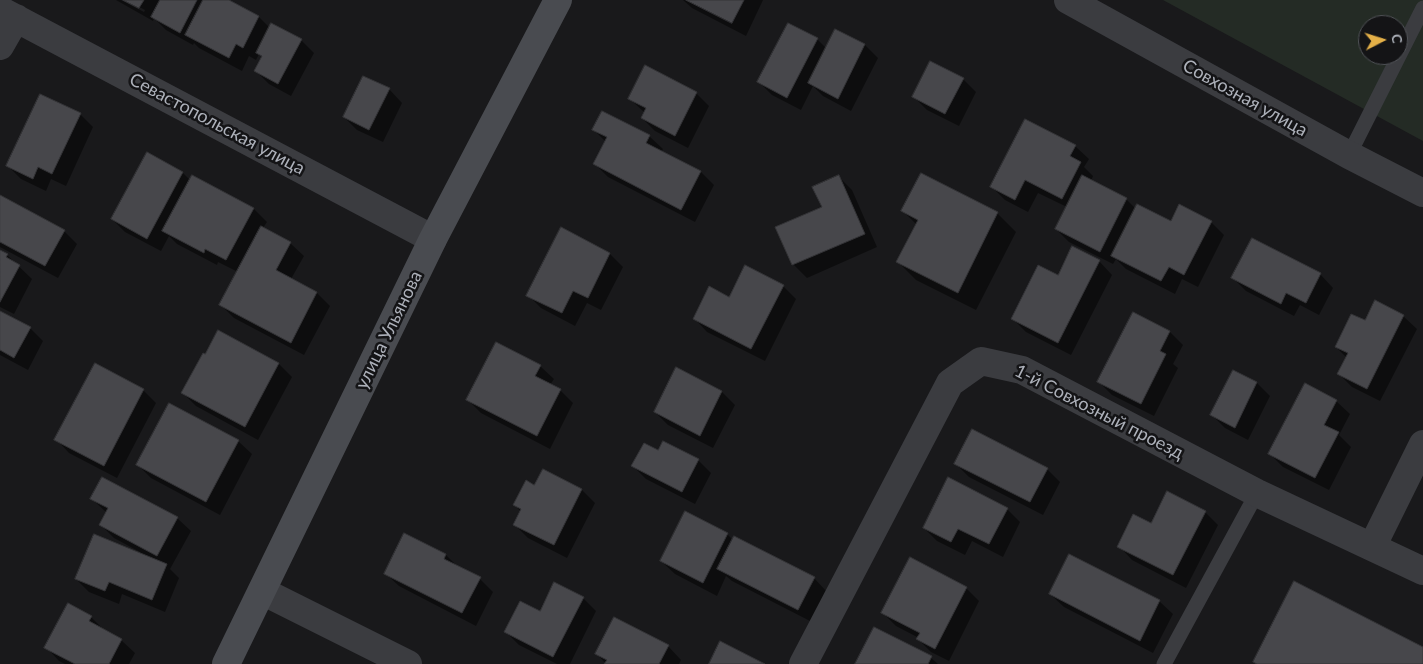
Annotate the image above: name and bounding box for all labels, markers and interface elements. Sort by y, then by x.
north arrow [1358,15,1408,65]
text: С [1389,33,1406,44]
street label: Совхозная улица [1179,55,1311,141]
street label: Севастопольская улица [126,69,308,179]
street label: улица Ульянова [351,267,427,393]
street label: 1-й Совхозный проезд [1011,360,1187,464]

